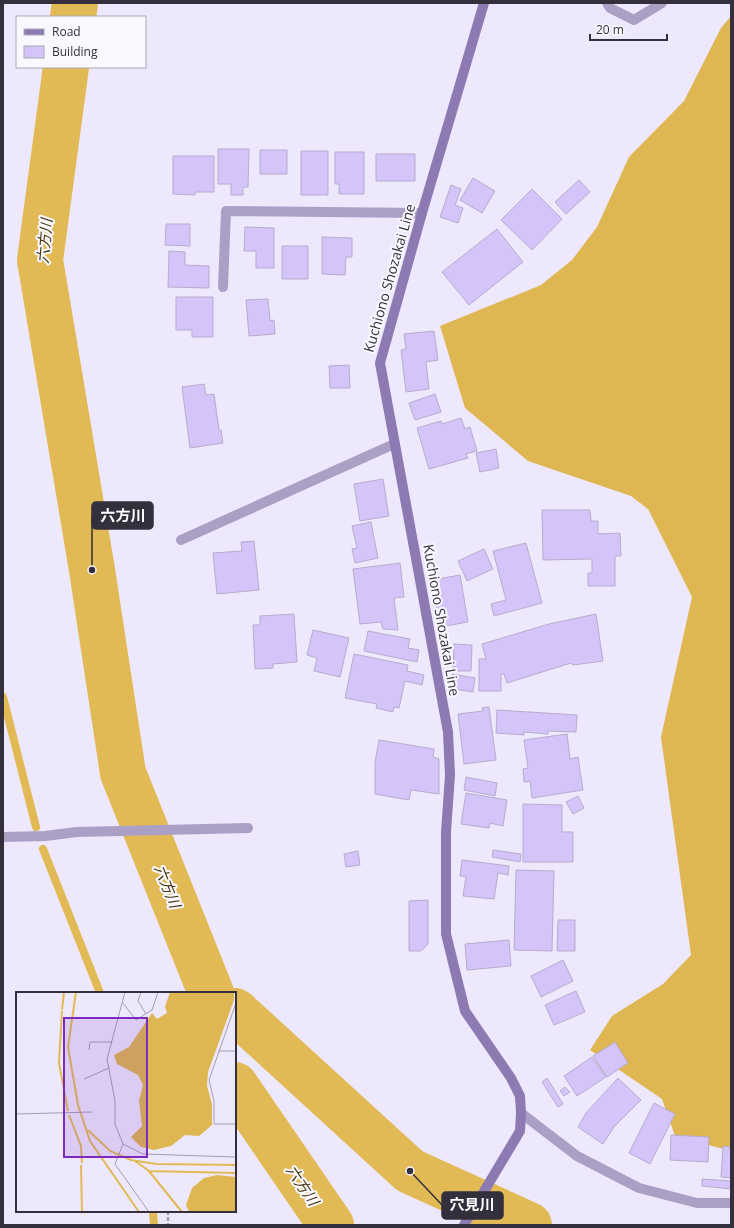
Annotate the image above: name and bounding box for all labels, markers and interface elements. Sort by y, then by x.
legend [16,16,146,68]
scale bar [590,16,667,42]
text: 20 m [596,21,624,38]
text: Road [52,23,81,40]
text: Building [52,43,98,60]
street label: Kuchiono Shozakai Line [359,201,419,354]
water label: 六方川 [32,216,56,264]
callout: 六方川 [92,502,153,529]
text: 六方川 [100,505,146,525]
street label: Kuchiono Shozakai Line [419,543,465,697]
water label: 六方川 [150,861,186,912]
inset map [16,992,236,1212]
water label: 六方川 [282,1161,325,1211]
callout: 穴見川 [442,1192,503,1219]
text: 穴見川 [449,1194,495,1214]

